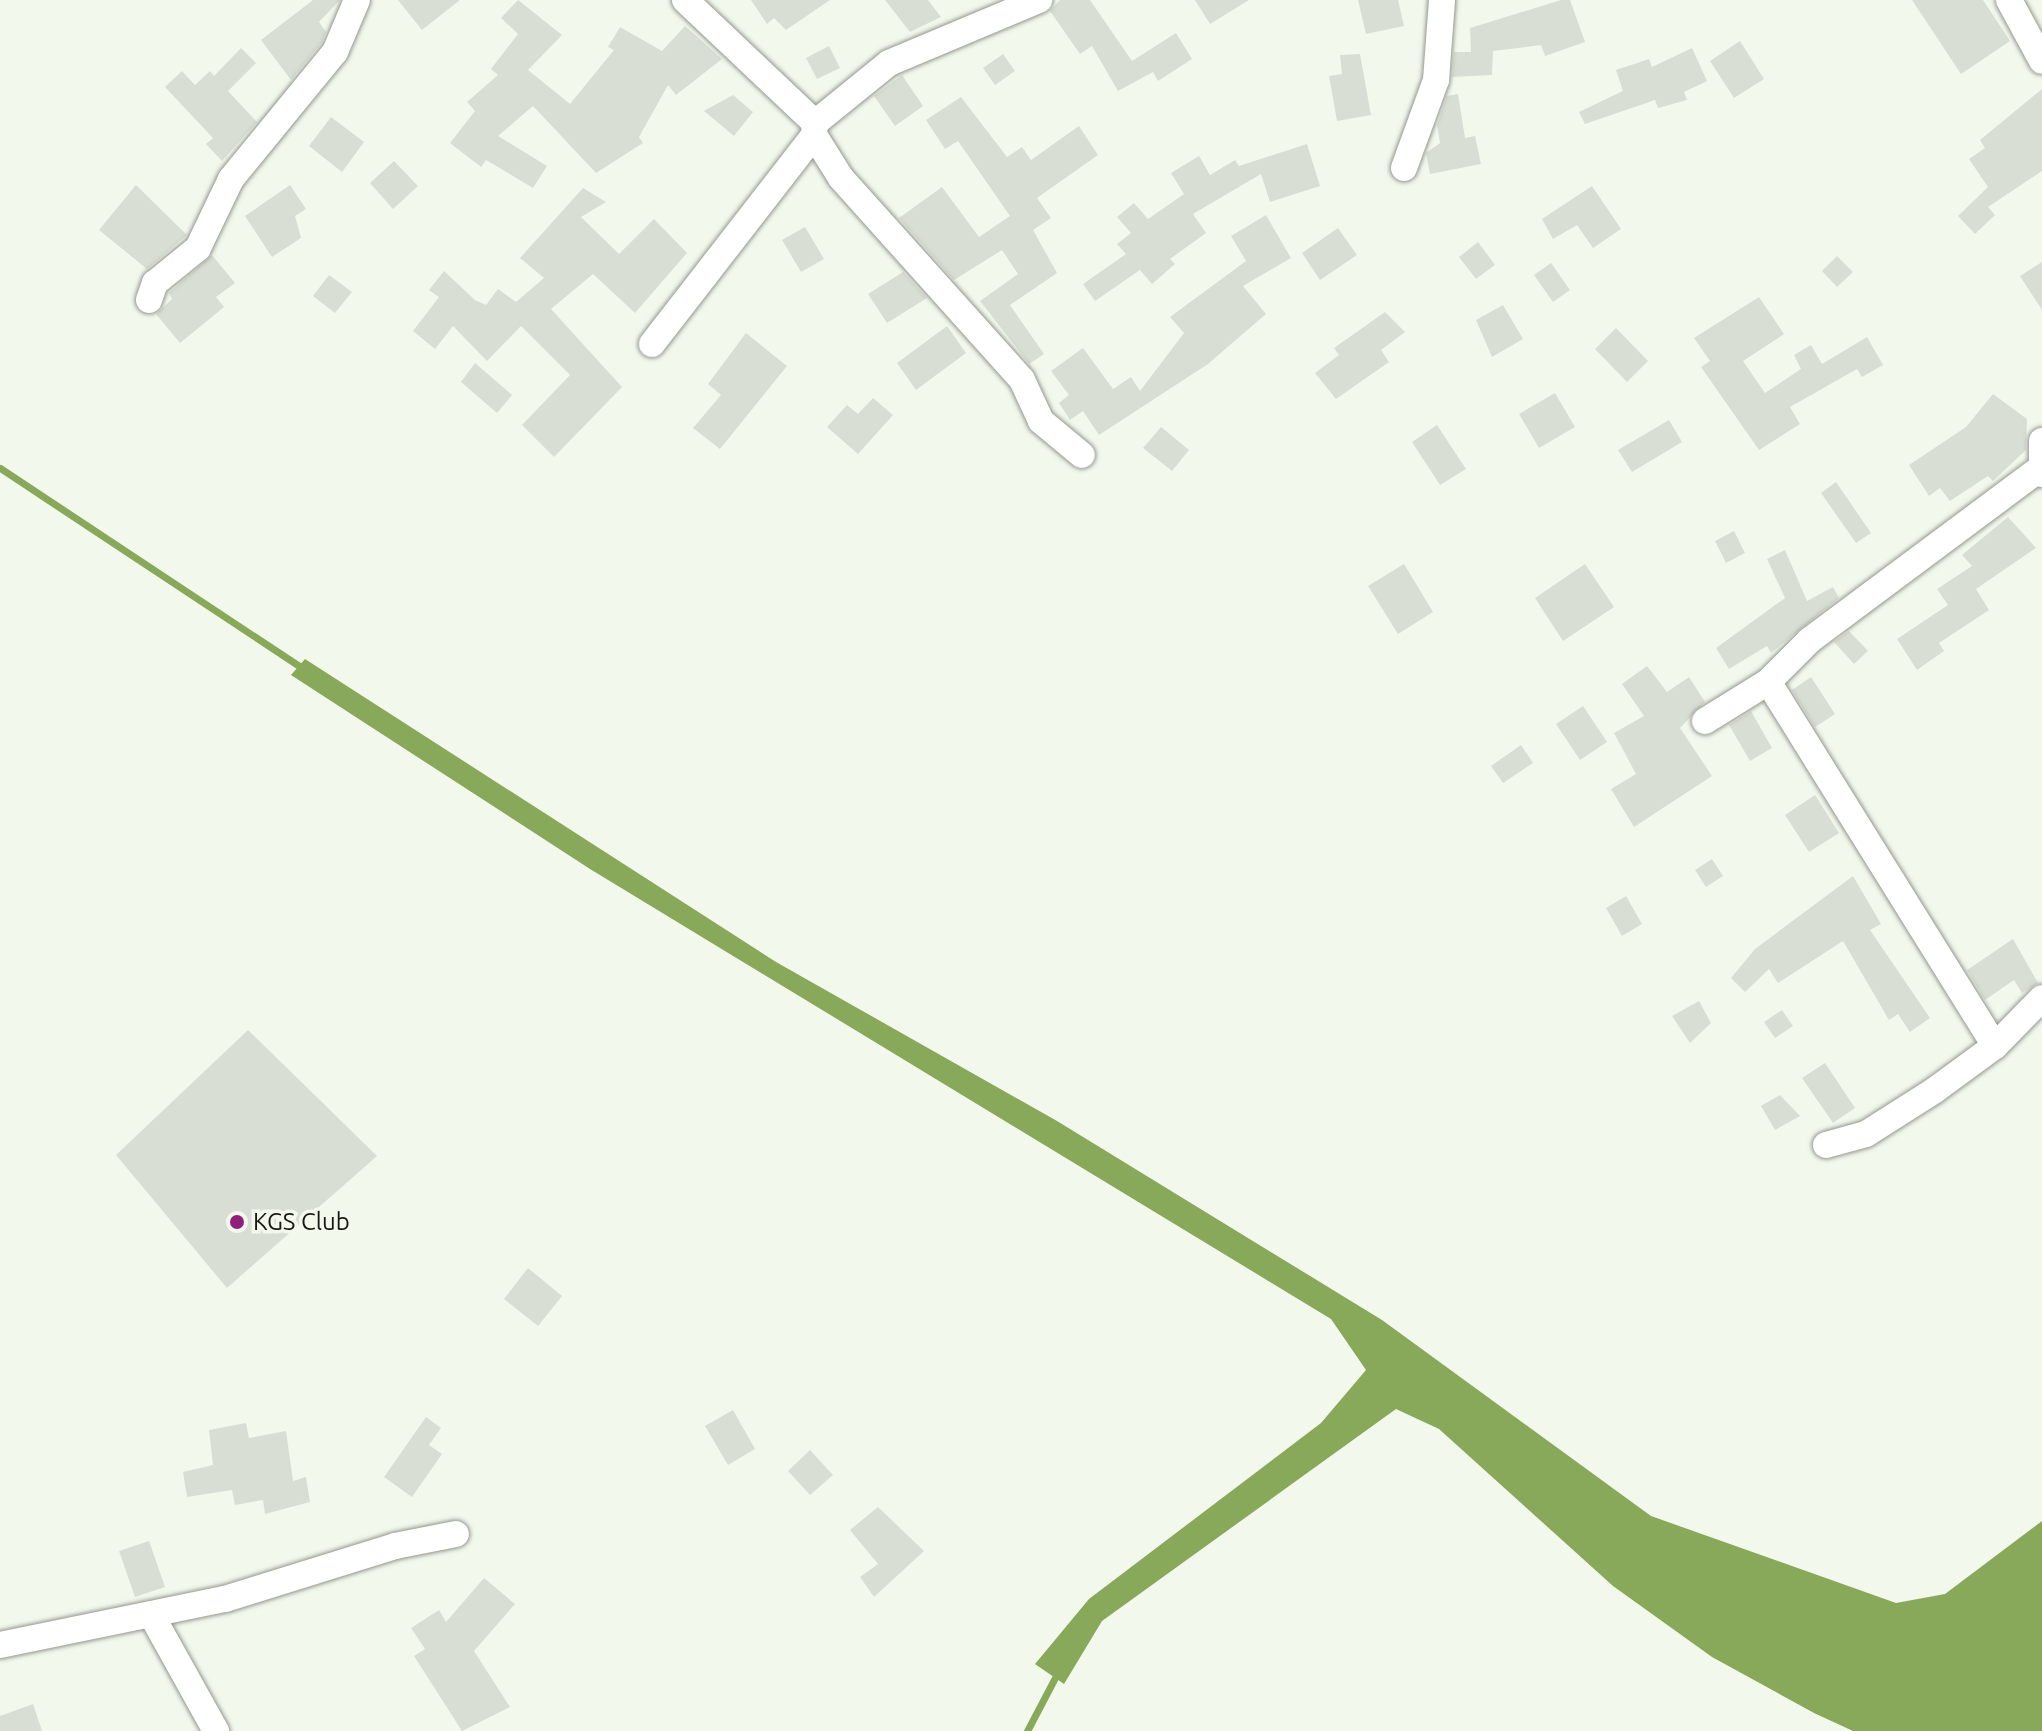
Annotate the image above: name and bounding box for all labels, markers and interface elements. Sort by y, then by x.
place label: KGS Club [253,1208,350,1236]
marker: KGS Club [228,1213,246,1231]

